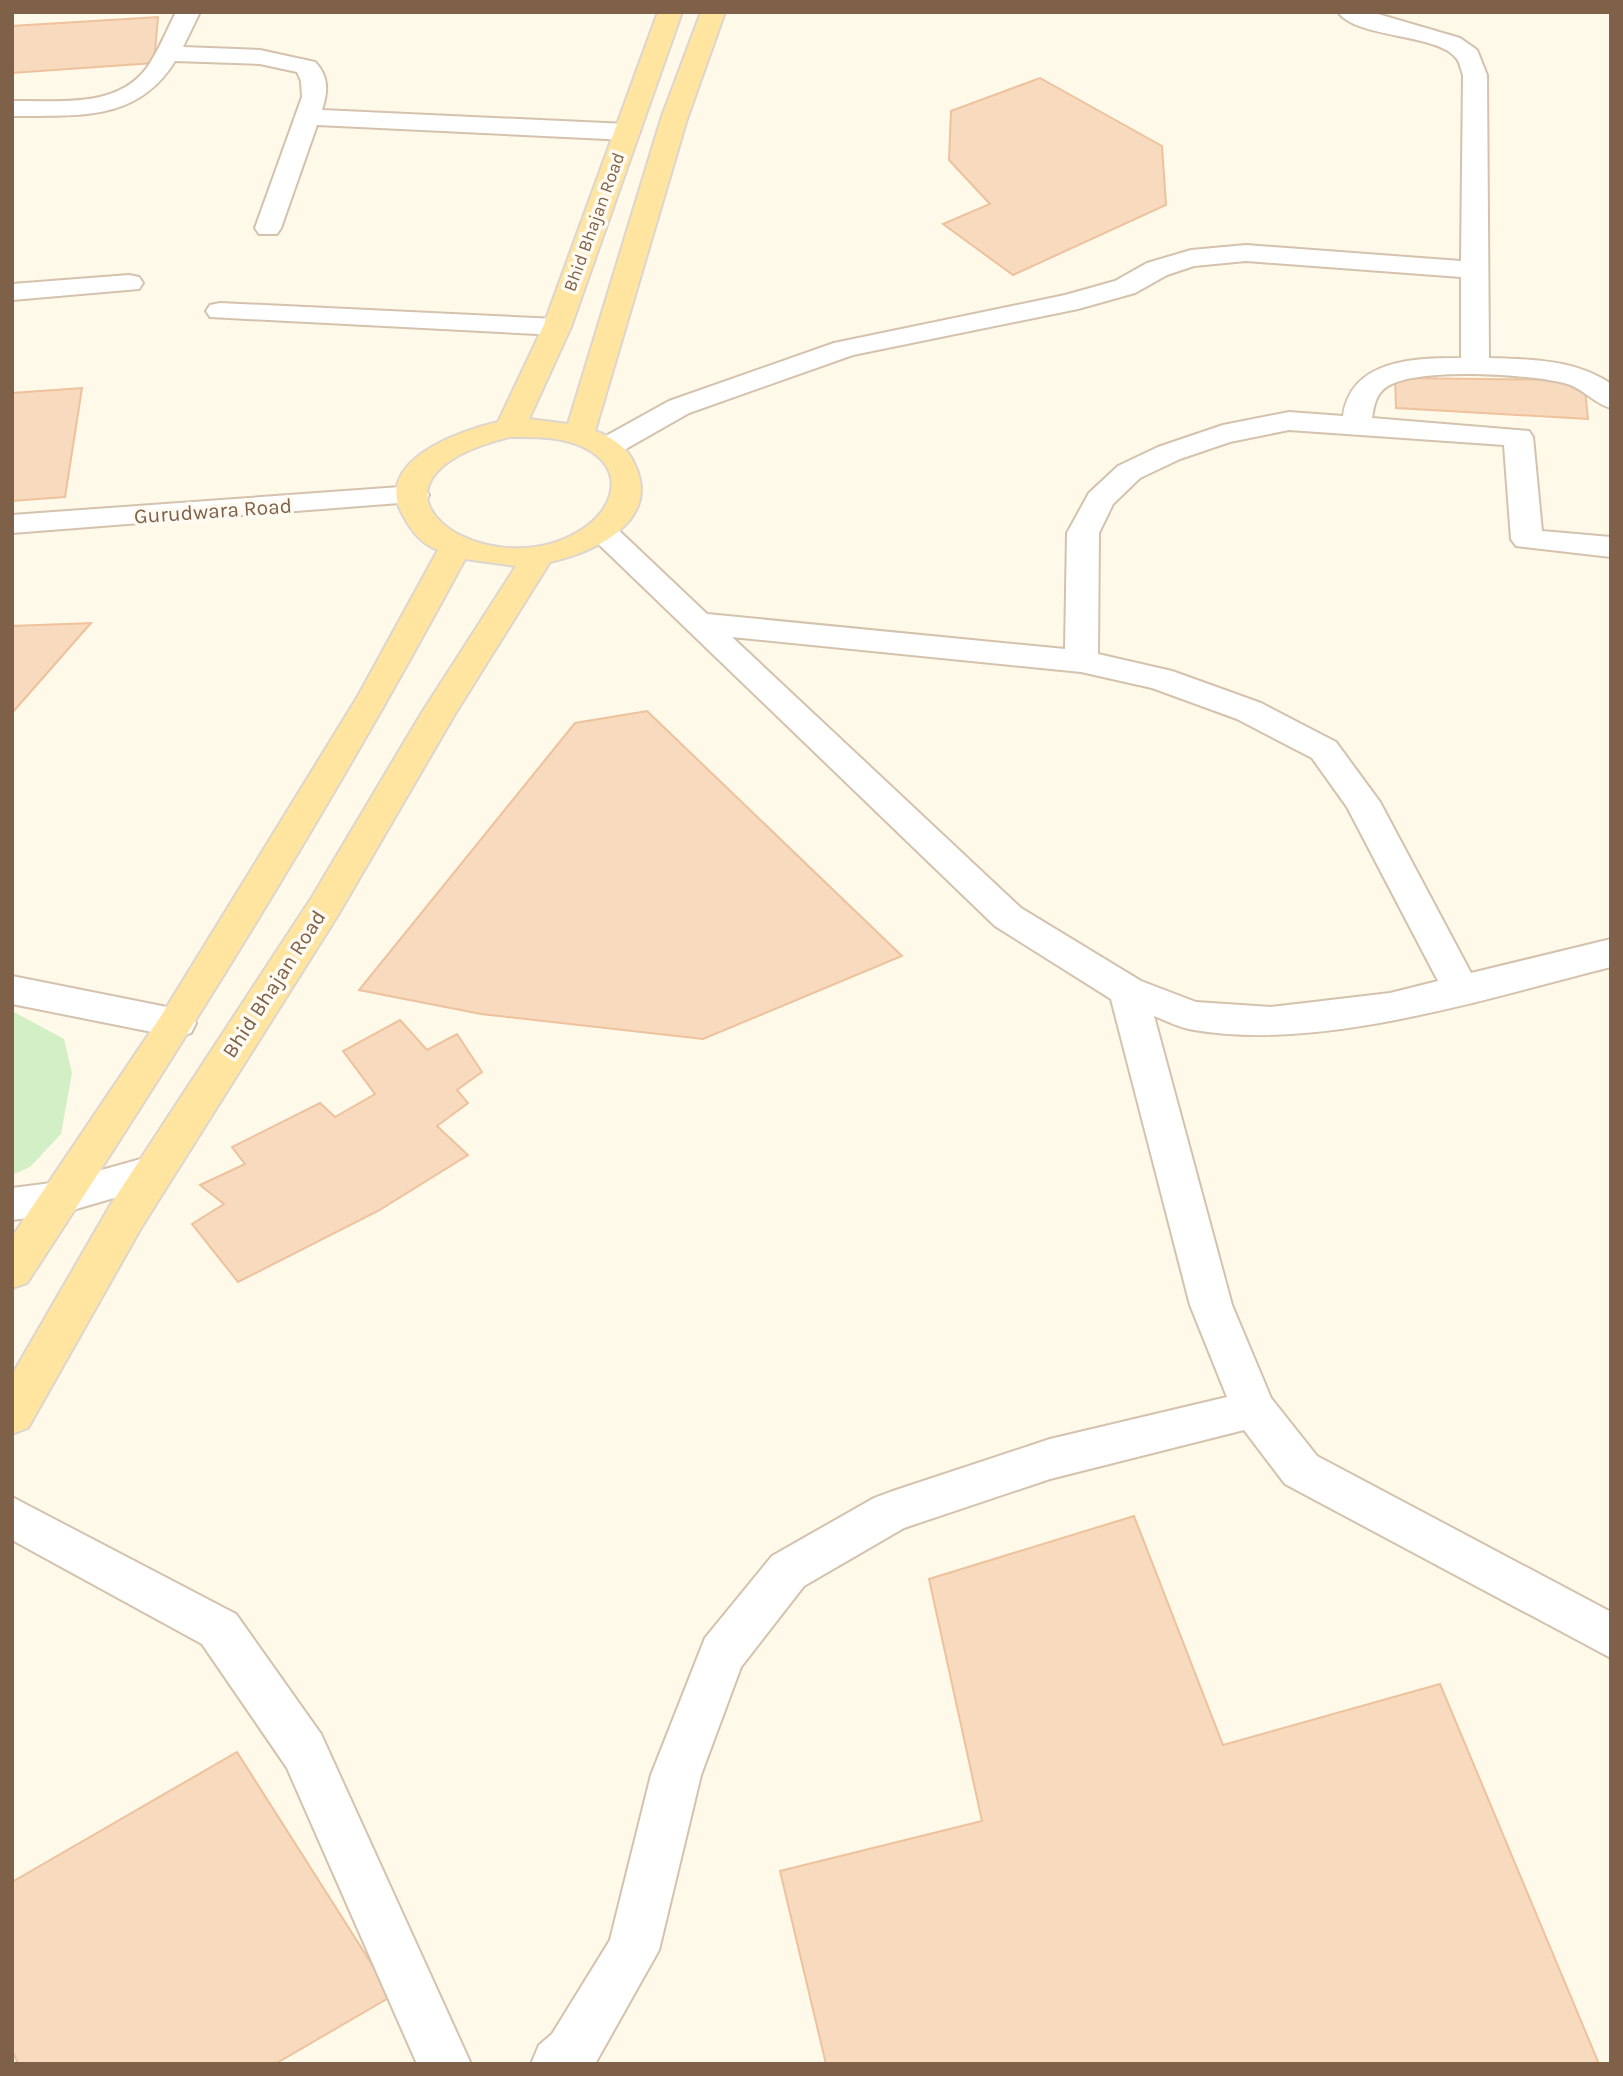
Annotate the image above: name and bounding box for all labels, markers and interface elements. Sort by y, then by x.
street label: Bhid Bhajan Road [559,149,629,295]
street label: Gurudwara Road [133,494,293,528]
street label: Bhid Bhajan Road [217,906,331,1062]

